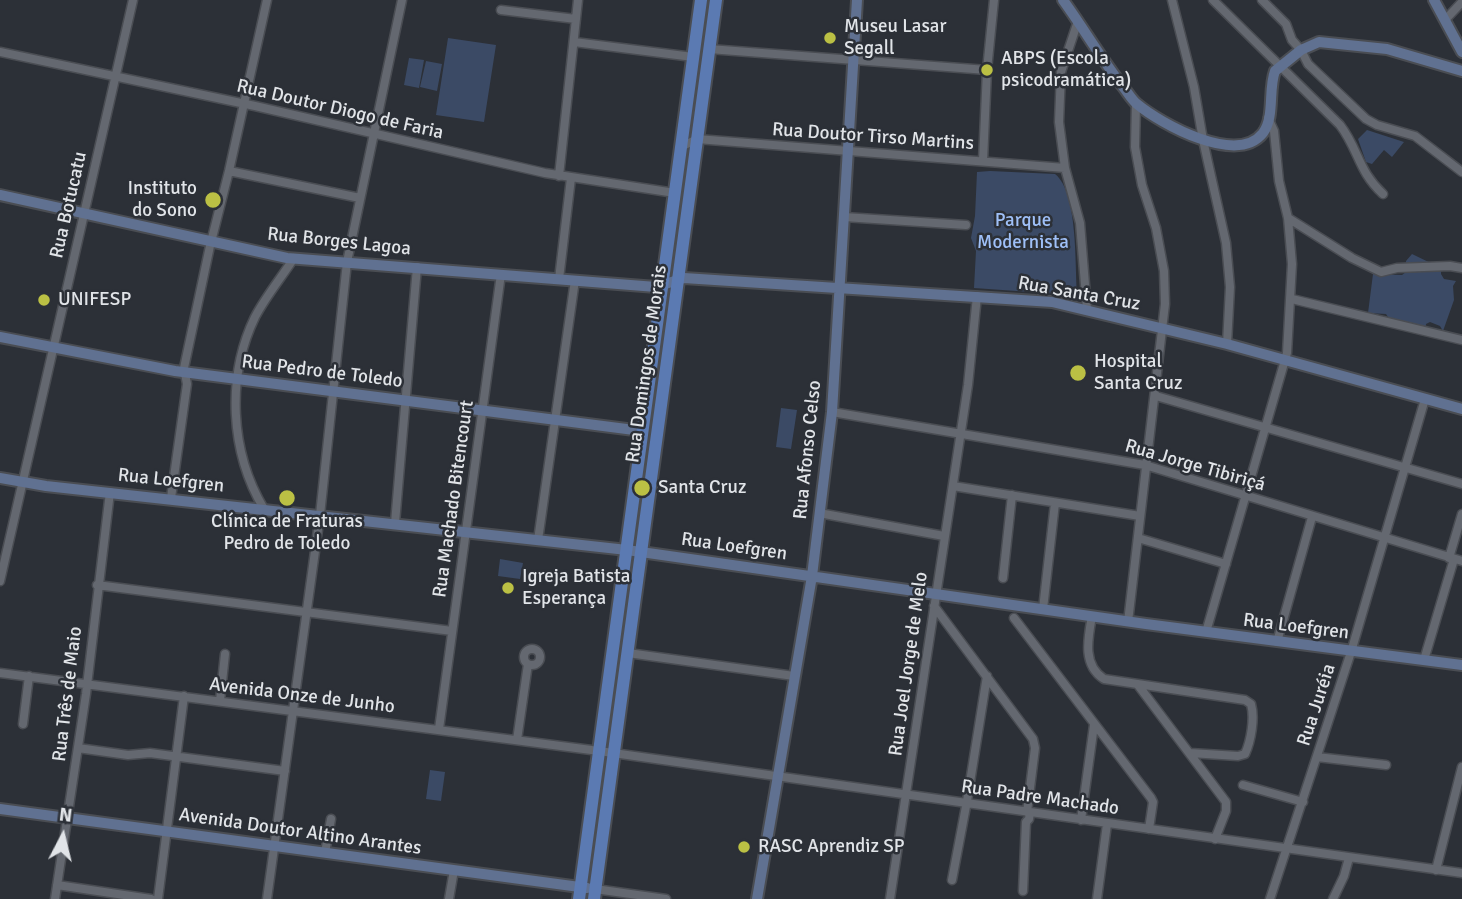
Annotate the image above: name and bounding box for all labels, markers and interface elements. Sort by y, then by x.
place label: Museu Lasar Segall [844,16,946,60]
marker: Museu Lasar Segall [822,30,838,46]
place label: ABPS (Escola psicodramática) [1001,48,1131,92]
marker: ABPS (Escola psicodramática) [979,62,995,78]
street label: Rua Doutor Diogo de Faria [234,75,446,145]
street label: Rua Doutor Tirso Martins [771,119,975,155]
street label: Rua Botucatu [46,149,92,261]
place label: Instituto do Sono [127,178,197,222]
marker: Instituto do Sono [203,190,223,210]
park label: Parque Modernista [977,210,1069,254]
street label: Rua Borges Lagoa [266,223,412,261]
street label: Rua Domingos de Morais [622,264,672,464]
street label: Rua Santa Cruz [1016,272,1142,316]
place label: UNIFESP [58,289,131,311]
marker: UNIFESP [36,292,52,308]
street label: Rua Pedro de Toledo [240,351,404,393]
place label: Hospital Santa Cruz [1094,351,1182,395]
marker: Hospital Santa Cruz [1068,363,1088,383]
street label: Rua Afonso Celso [789,379,827,521]
street label: Rua Machado Bitencourt [429,399,479,599]
street label: Rua Jorge Tibiriçá [1122,435,1268,497]
street label: Rua Loefgren [117,464,225,498]
place label: Santa Cruz [658,477,746,499]
marker: Santa Cruz [632,478,652,498]
marker: Clínica de Fraturas Pedro de Toledo [277,488,297,508]
place label: Clínica de Fraturas Pedro de Toledo [211,511,363,555]
street label: Rua Loefgren [680,528,788,566]
place label: Igreja Batista Esperança [522,566,630,610]
street label: Rua Joel Jorge de Melo [885,570,933,758]
marker: Igreja Batista Esperança [500,580,516,596]
street label: Rua Loefgren [1242,609,1350,645]
street label: Rua Três de Maio [48,625,88,763]
street label: Rua Juréia [1293,661,1341,749]
street label: Avenida Onze de Junho [208,673,396,719]
street label: Rua Padre Machado [960,776,1120,820]
north arrow [28,801,98,871]
text: N [58,802,74,828]
street label: Avenida Doutor Altino Arantes [177,804,423,860]
place label: RASC Aprendiz SP [758,836,905,858]
marker: RASC Aprendiz SP [736,839,752,855]

